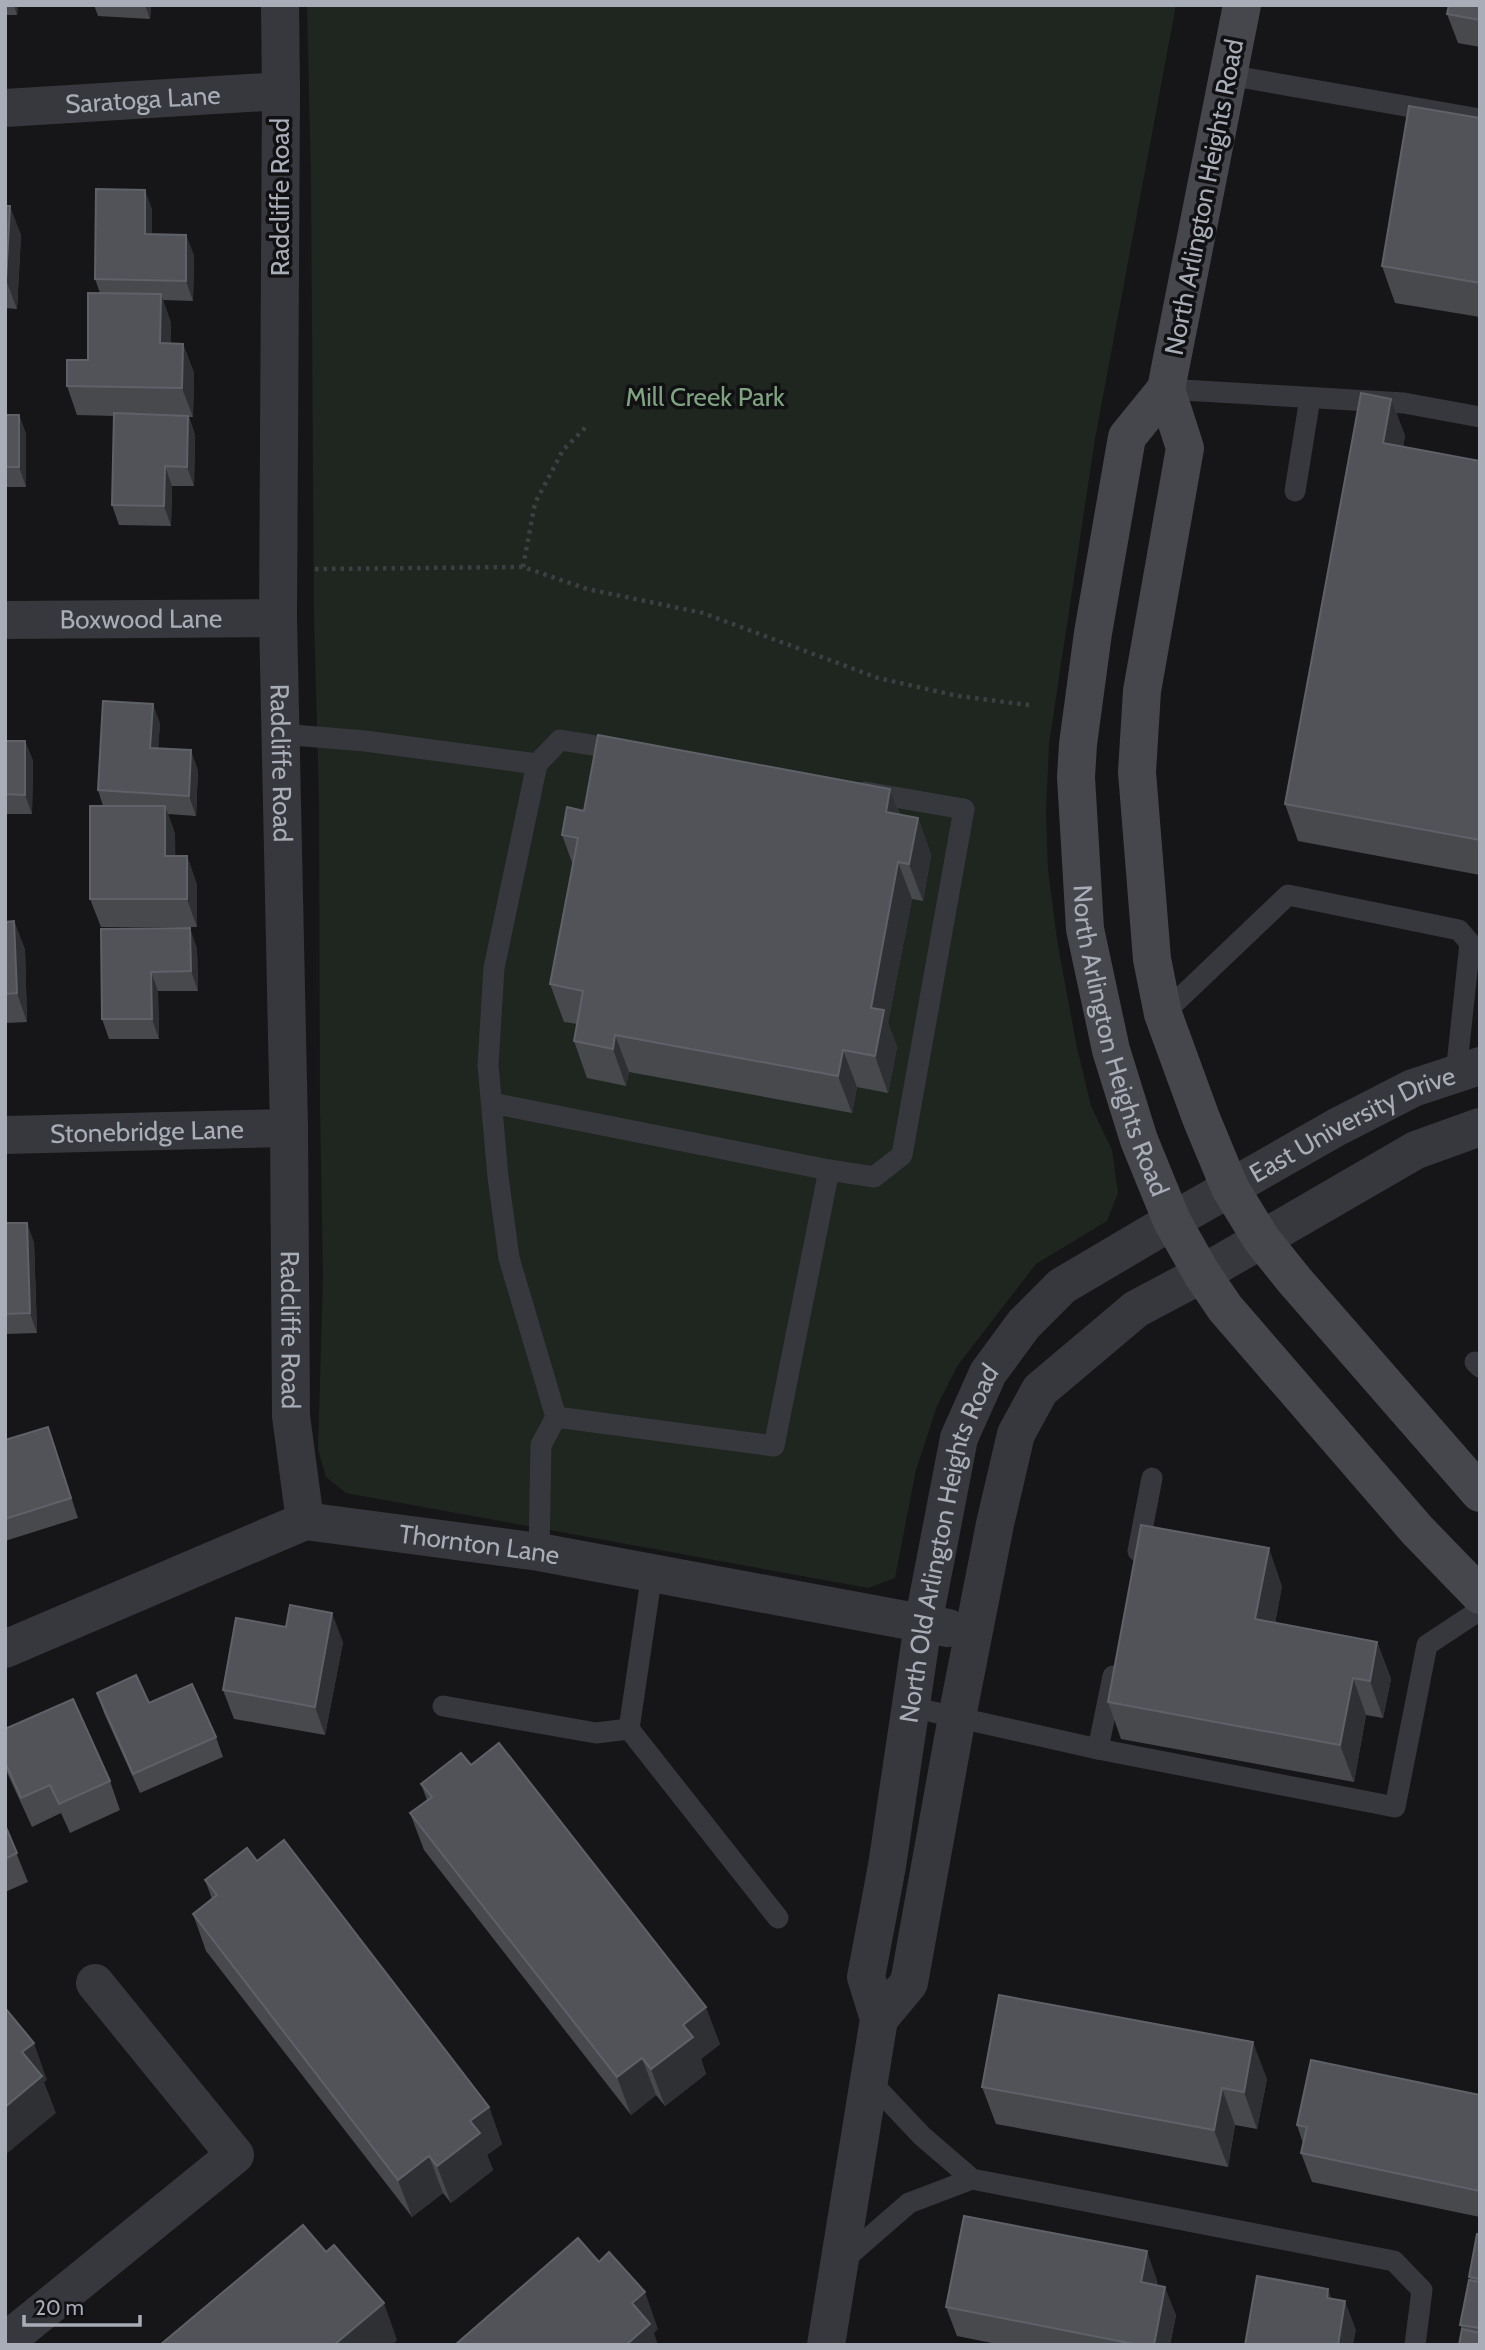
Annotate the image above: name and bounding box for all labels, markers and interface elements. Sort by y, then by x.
street label: North Arlington Heights Road [1158,36,1250,358]
street label: Saratoga Lane [64,79,221,120]
street label: Radcliffe Road [264,118,296,276]
park label: Mill Creek Park [625,381,785,413]
street label: Boxwood Lane [60,602,222,636]
street label: Radcliffe Road [263,683,299,843]
street label: North Arlington Heights Road [1066,884,1176,1201]
street label: East University Drive [1244,1059,1459,1190]
street label: Stonebridge Lane [50,1113,244,1150]
street label: Radcliffe Road [274,1250,307,1409]
street label: North Old Arlington Heights Road [893,1358,1005,1725]
street label: Thornton Lane [397,1518,562,1571]
scale bar [24,2284,140,2328]
text: 20 m [35,2295,84,2320]

